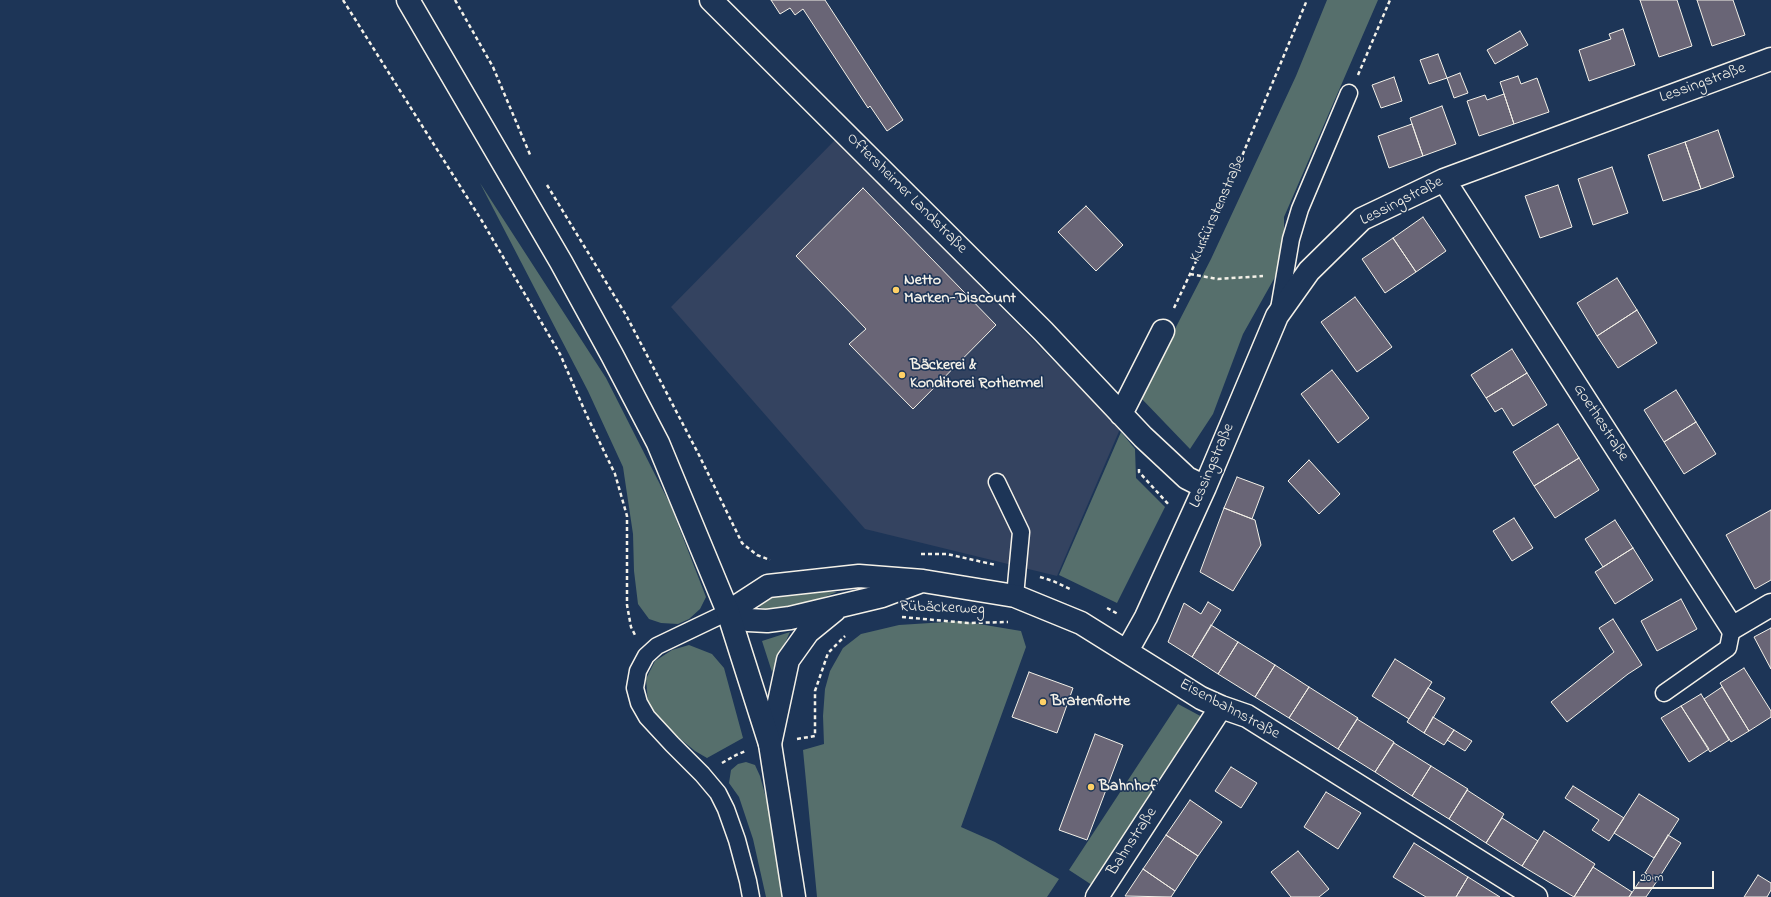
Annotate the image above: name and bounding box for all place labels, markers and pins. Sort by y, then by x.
place label: Netto Marken-Discount [904,271,1016,309]
marker: Netto Marken-Discount [891,285,901,295]
place label: Bäckerei & Konditorei Rothermel [910,356,1043,394]
marker: Bäckerei & Konditorei Rothermel [897,370,907,380]
place label: Bratenflotte [1051,692,1130,712]
marker: Bratenflotte [1038,697,1048,707]
place label: Bahnhof [1099,777,1157,797]
marker: Bahnhof [1086,782,1096,792]

